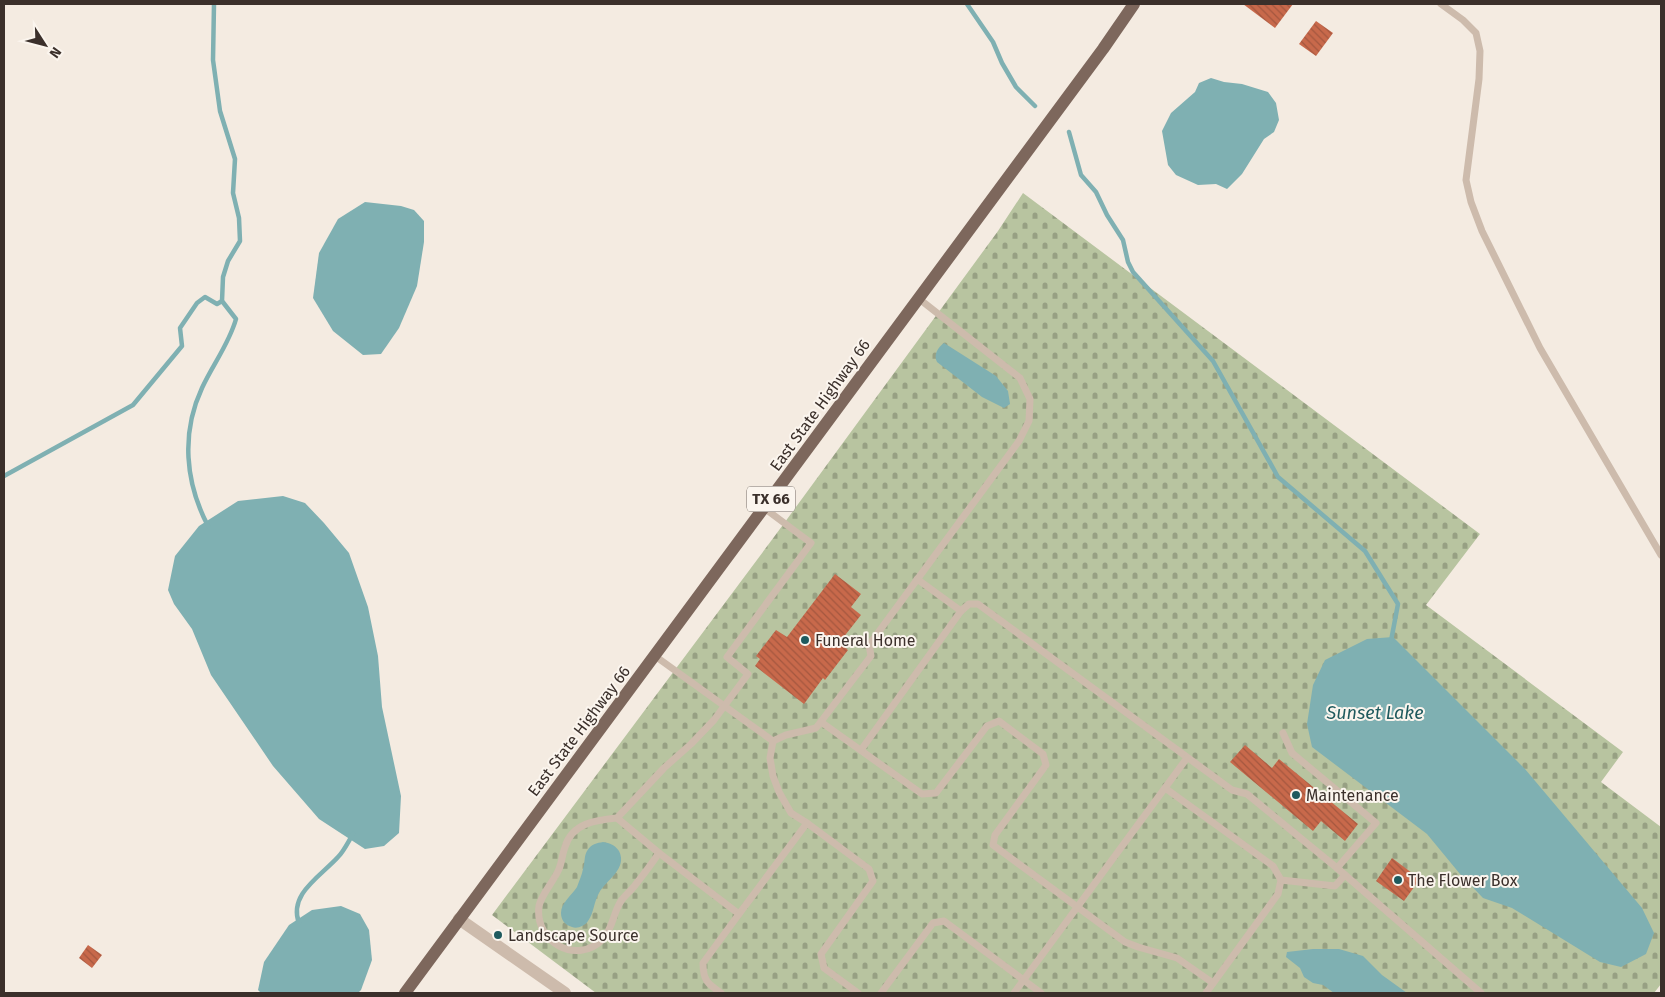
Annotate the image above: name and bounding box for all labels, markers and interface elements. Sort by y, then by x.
north arrow [20,20,70,70]
text: N [46,44,65,61]
street label: East State Highway 66 [766,336,874,474]
road number: TX 66 [747,486,795,512]
place label: Funeral Home [815,631,915,650]
marker: Funeral Home [799,634,811,646]
street label: East State Highway 66 [524,662,634,800]
water label: Sunset Lake [1326,702,1423,724]
place label: Maintenance [1306,786,1399,805]
marker: Maintenance [1290,789,1302,801]
place label: The Flower Box [1408,871,1518,890]
marker: The Flower Box [1392,874,1404,886]
place label: Landscape Source [508,926,639,945]
marker: Landscape Source [492,929,504,941]

